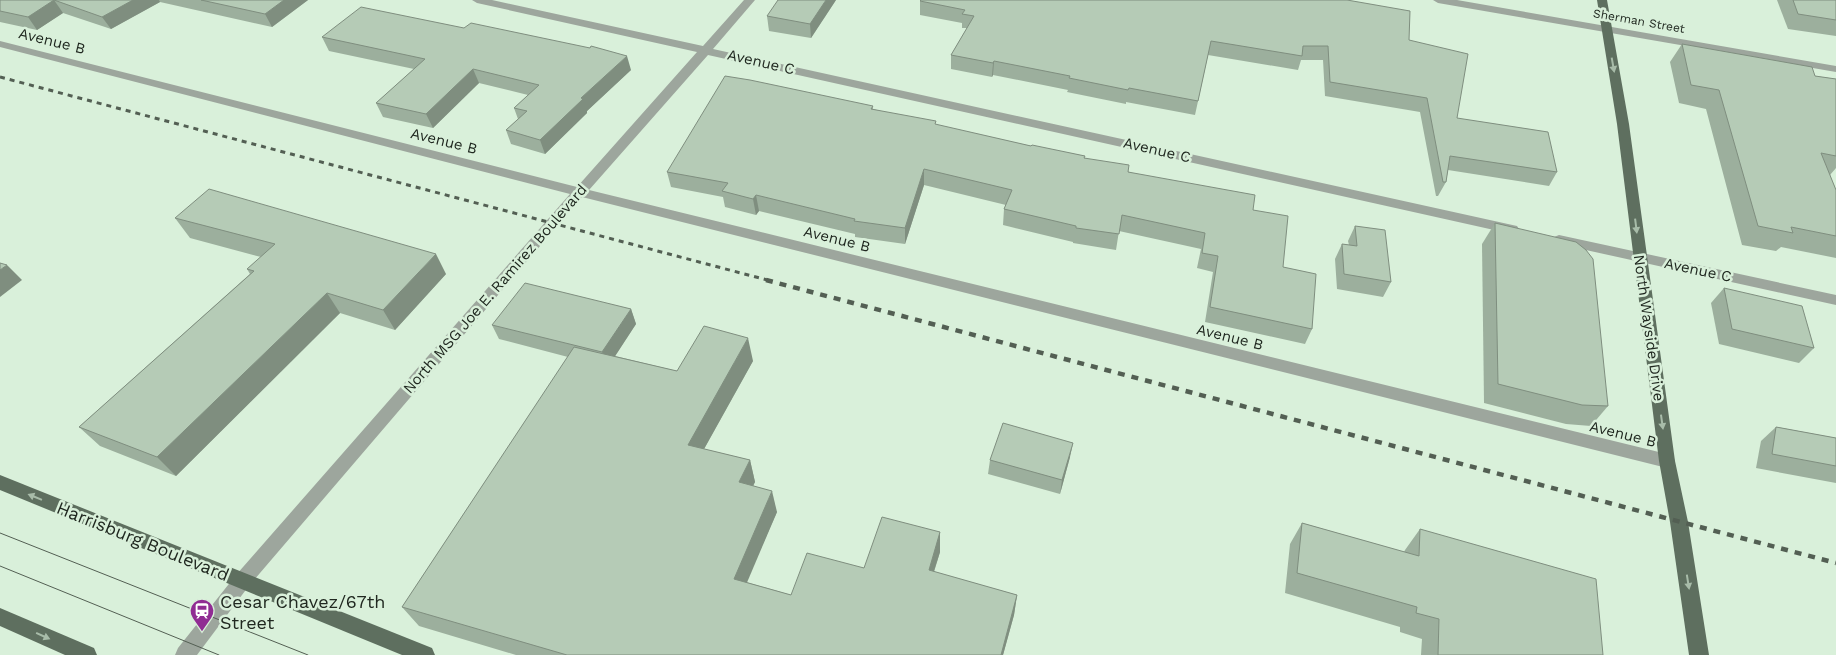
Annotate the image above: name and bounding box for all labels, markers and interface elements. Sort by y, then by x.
street label: Sherman Street [1592,6,1686,36]
street label: Avenue B [17,24,87,58]
street label: Avenue C [726,46,796,78]
one-way arrow [1610,58,1618,74]
street label: Avenue B [409,124,479,158]
street label: Avenue C [1122,134,1192,166]
street label: North MSG Joe E. Ramirez Boulevard [399,181,591,397]
one-way arrow [1632,219,1640,235]
street label: Avenue B [802,222,872,256]
street label: North Wayside Drive [1630,254,1668,402]
street label: Avenue C [1663,254,1733,286]
street label: Avenue B [1195,320,1265,354]
one-way arrow [1658,414,1666,430]
street label: Avenue B [1588,417,1658,451]
one-way arrow [28,492,42,500]
street label: Harrisburg Boulevard [54,497,232,585]
one-way arrow [1685,575,1693,591]
place label: Cesar Chavez/67th Street [220,591,385,633]
station icon: Cesar Chavez/67th Street [189,598,215,632]
one-way arrow [36,632,50,640]

